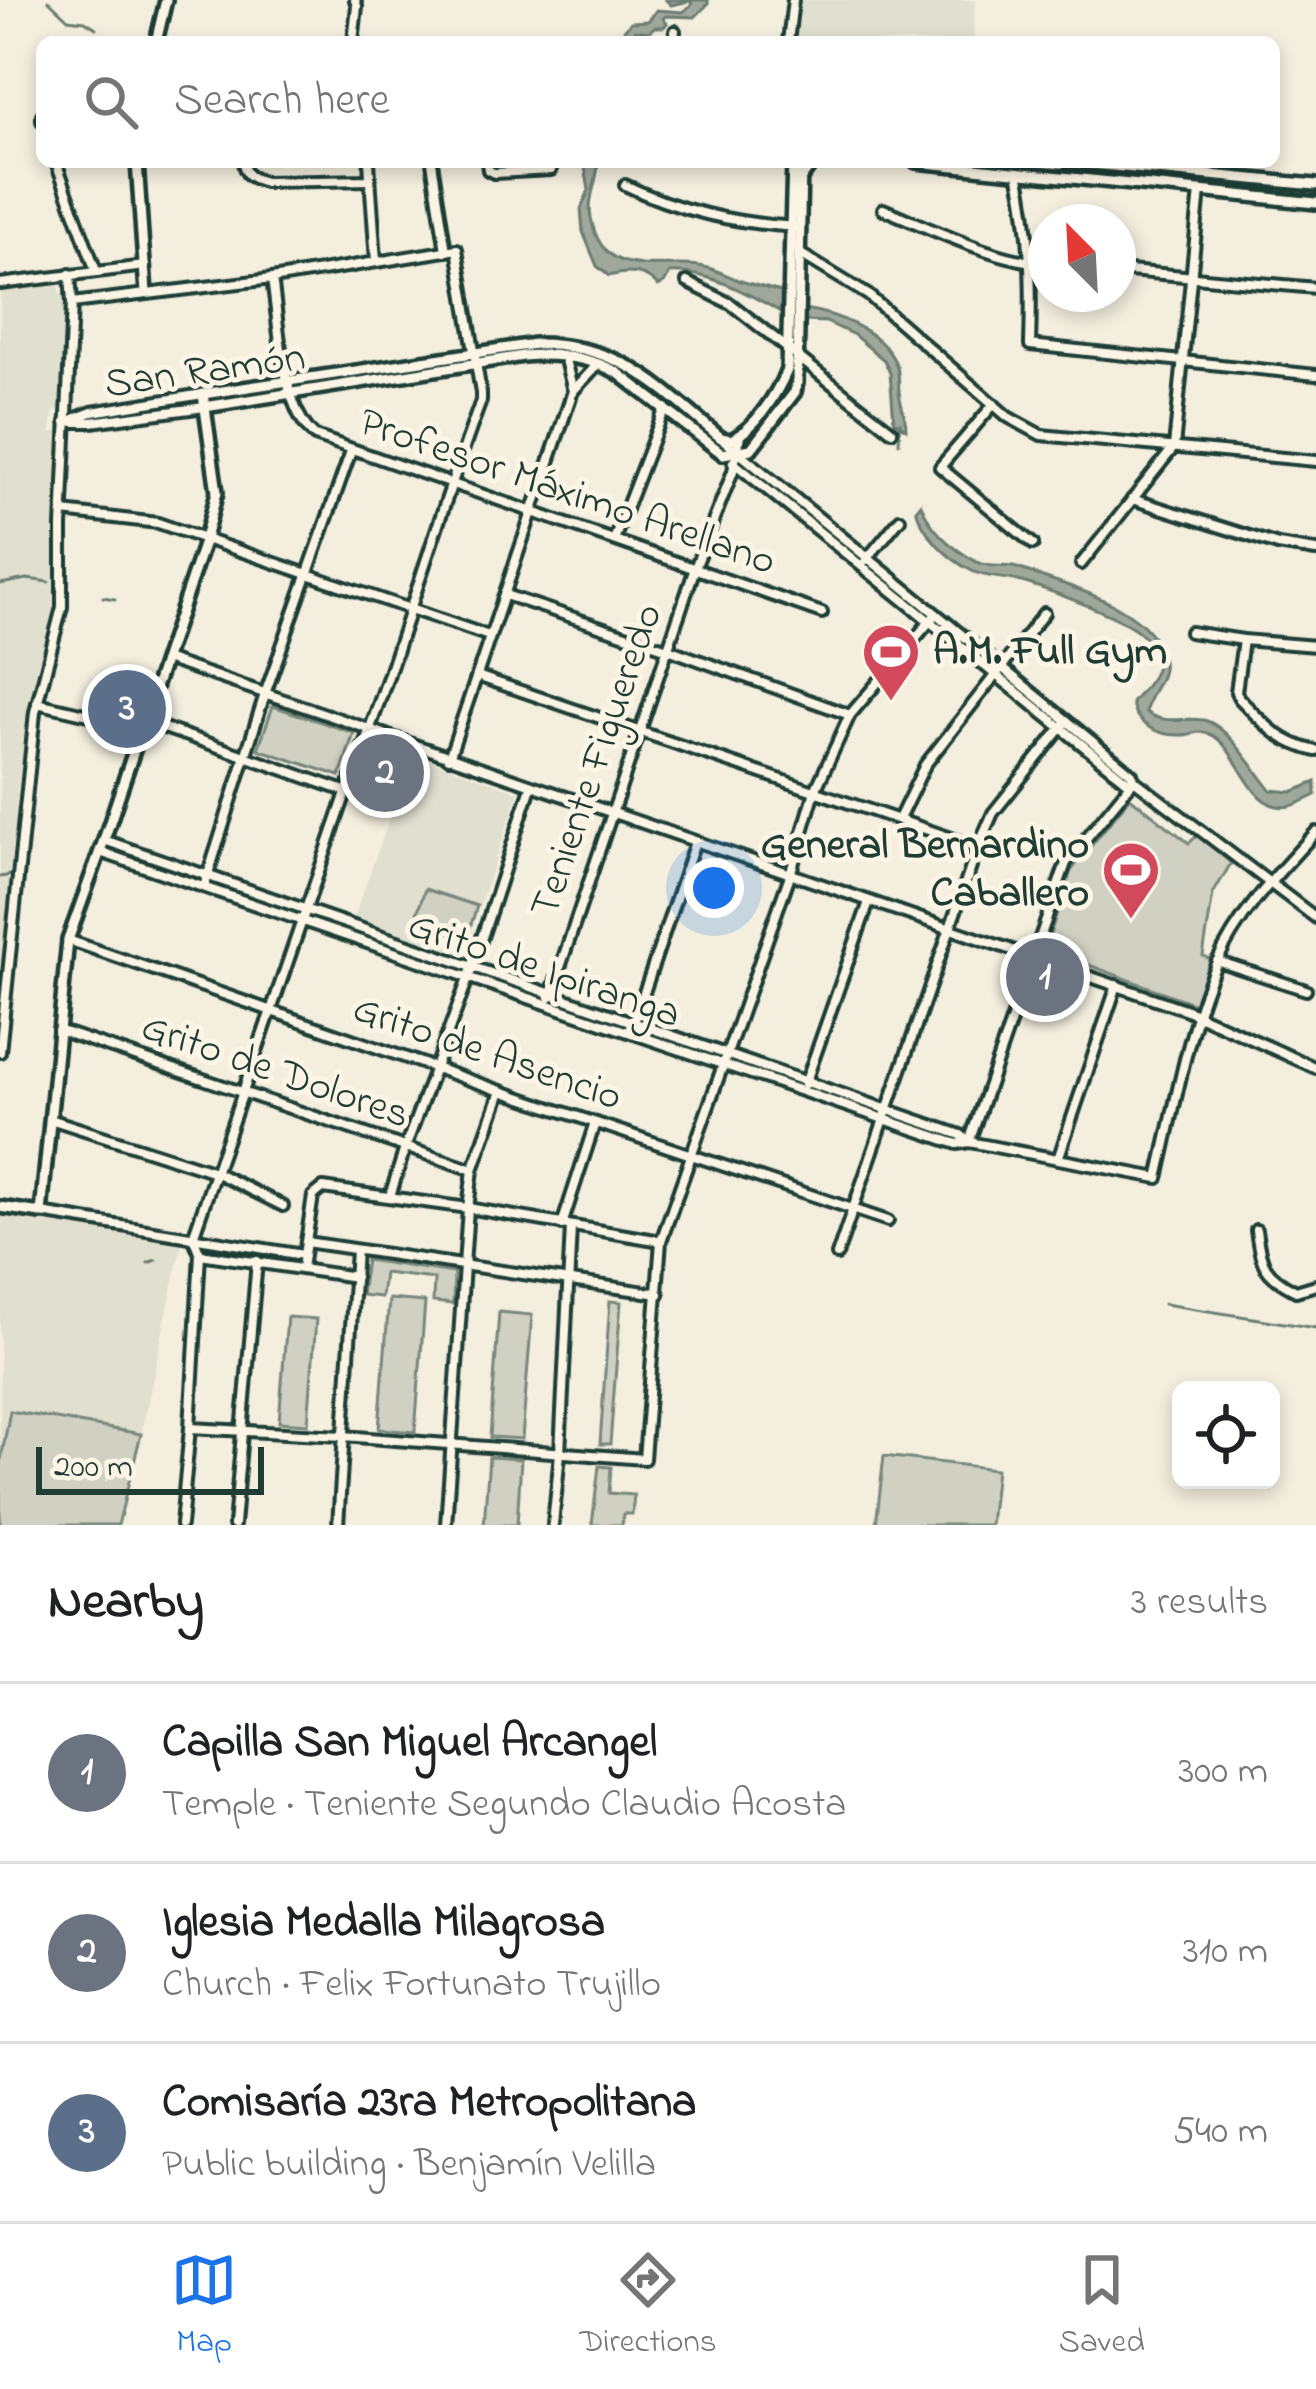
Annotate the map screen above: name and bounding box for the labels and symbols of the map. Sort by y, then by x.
north arrow [1028,204,1136,312]
street label: San Ramón [101,328,309,416]
street label: Profesor Máximo Arellano [351,393,783,593]
street label: Teniente Figueredo [516,596,680,926]
sports icon: A.M. Full Gym [860,621,922,703]
place label: A.M. Full Gym [933,622,1167,683]
pin: 3 [88,664,166,754]
pin: 2 [346,728,424,818]
place label: General Bernardino Caballero [761,816,1089,925]
sports icon: General Bernardino Caballero [1100,839,1162,921]
your location [684,858,744,918]
street label: Grito de Ipiranga [400,896,688,1046]
pin: 1 [1006,932,1084,1022]
street label: Grito de Asencio [344,979,630,1129]
street label: Grito de Dolores [133,998,417,1146]
scale bar [36,1441,264,1494]

